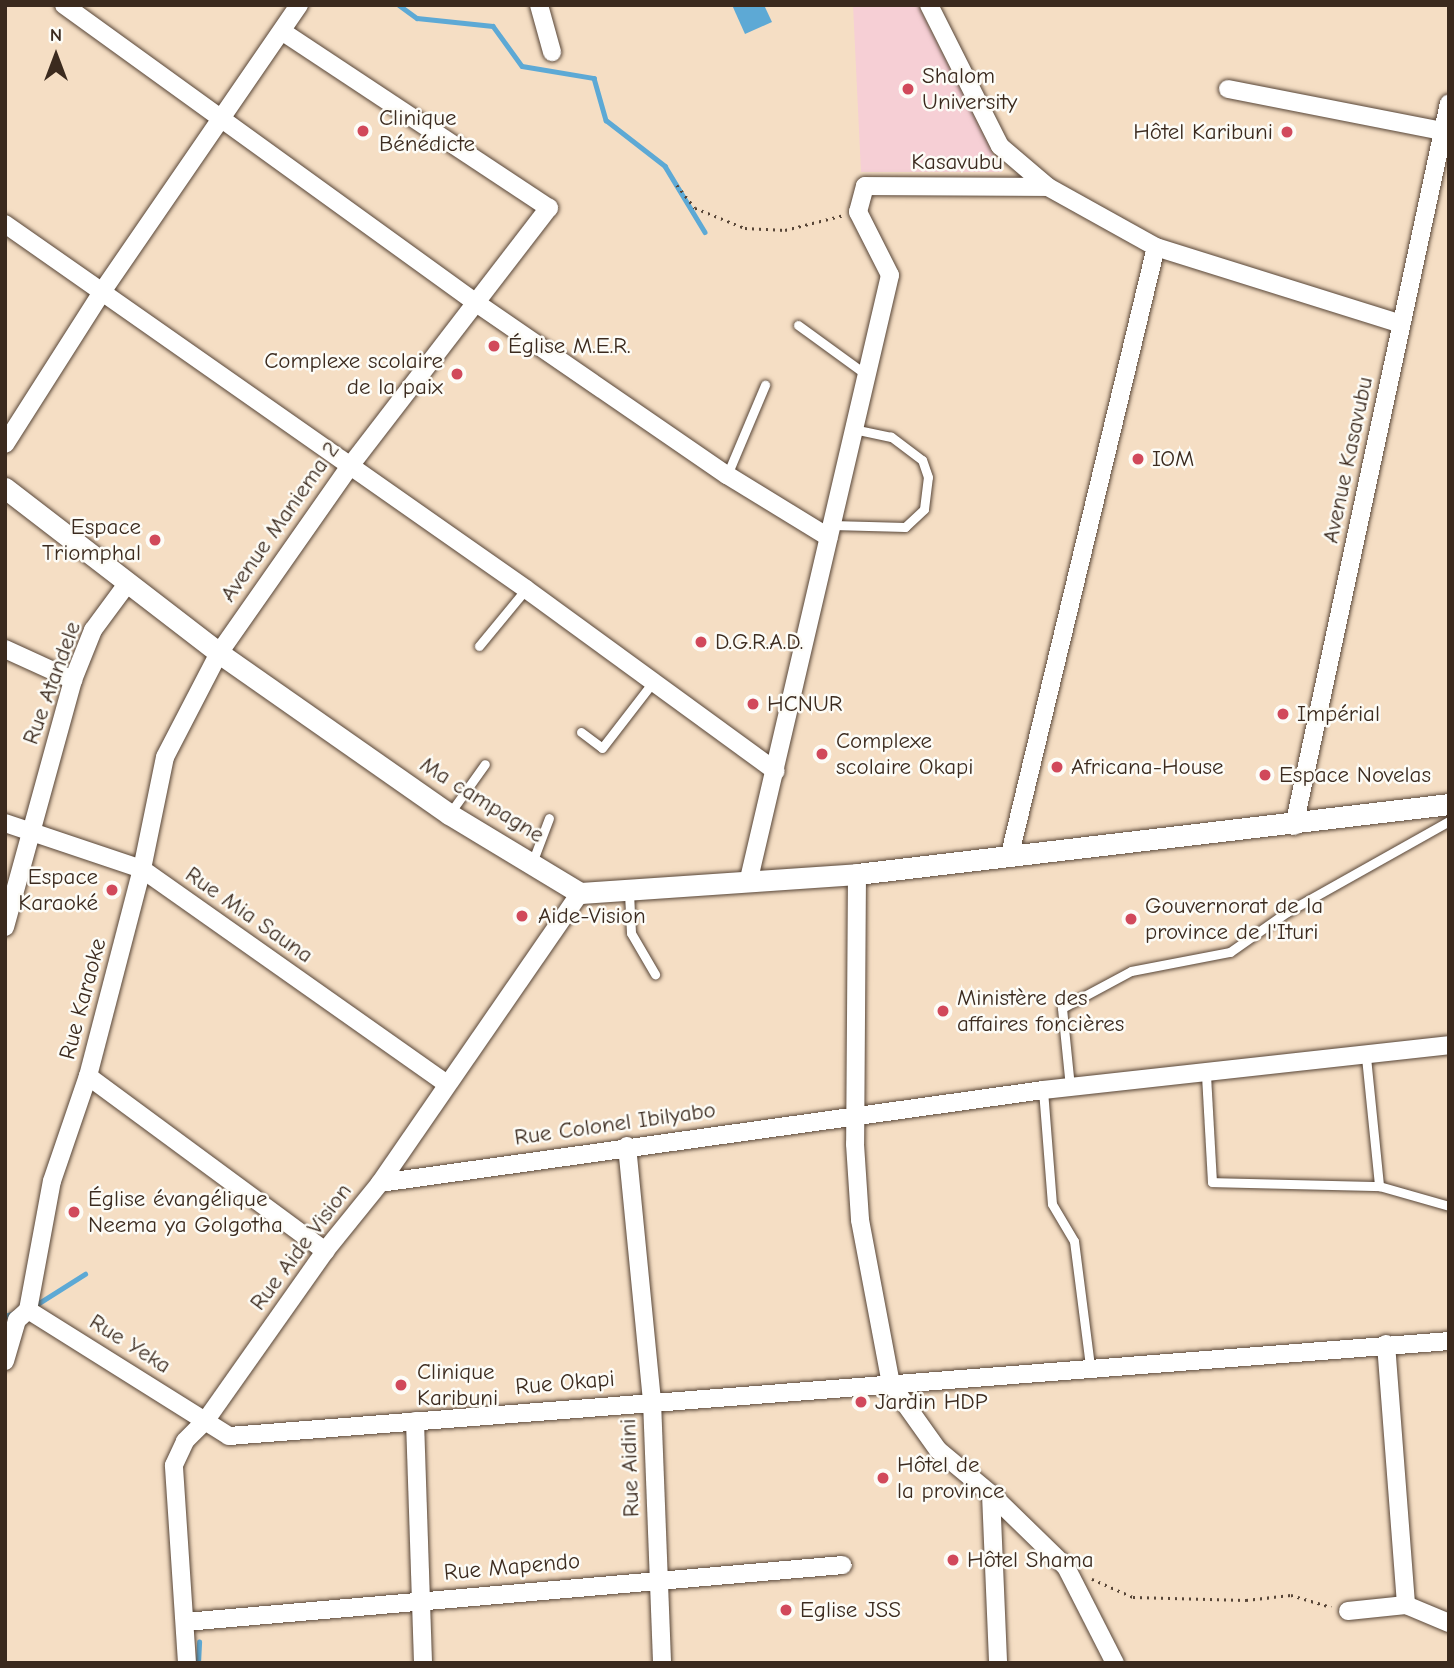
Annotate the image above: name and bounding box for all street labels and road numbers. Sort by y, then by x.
street label: Kasavubu [911,148,1003,176]
street label: Avenue Kasavubu [1317,374,1379,546]
street label: Avenue Maniema 2 [215,437,345,607]
street label: Rue Atandele [17,618,87,748]
street label: Ma campagne [415,751,549,849]
street label: Rue Mia Sauna [180,861,318,969]
street label: Rue Karaoke [54,935,112,1063]
street label: Rue Colonel Ibilyabo [513,1096,717,1152]
street label: Rue Aide Vision [244,1178,358,1316]
street label: Rue Yeka [84,1308,176,1380]
street label: Rue Okapi [514,1365,616,1401]
street label: Rue Aidini [614,1418,646,1518]
street label: Rue Mapendo [443,1547,581,1587]

